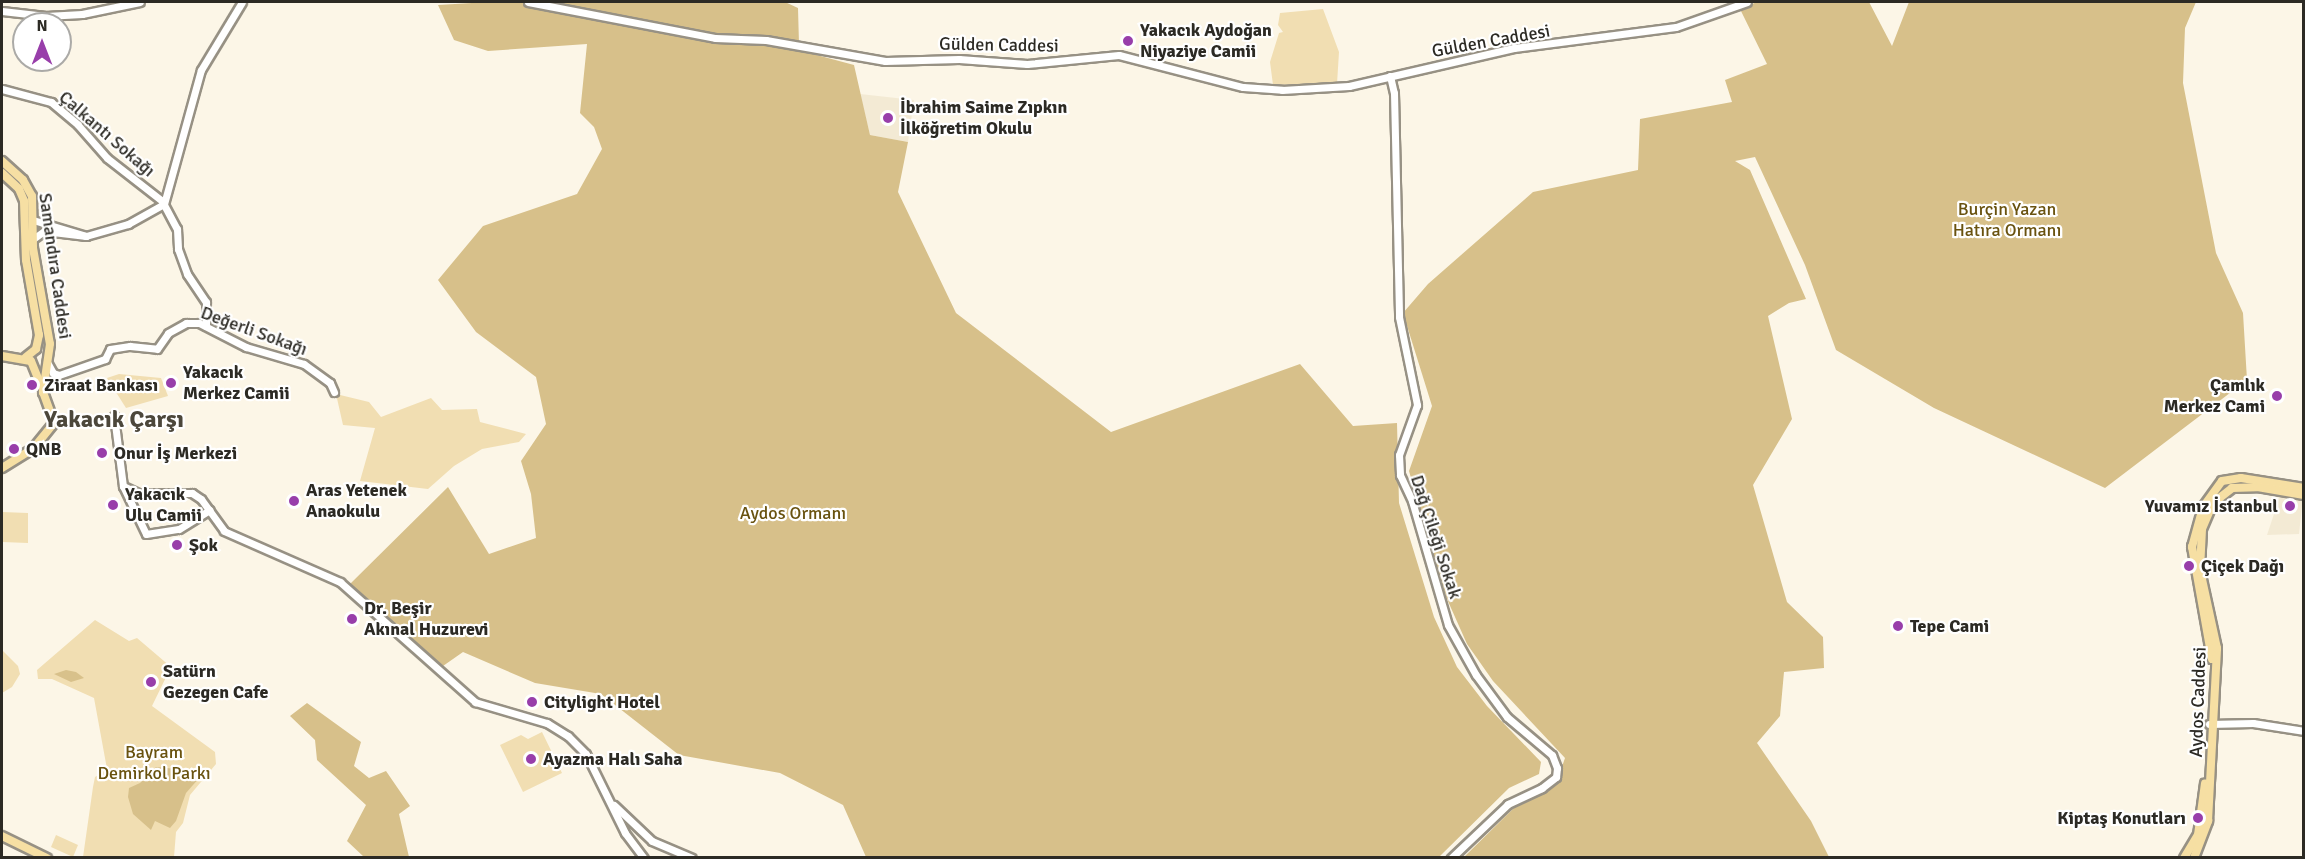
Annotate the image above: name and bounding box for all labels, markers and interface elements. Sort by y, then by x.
north arrow [12,12,72,72]
text: N [36,16,48,36]
place label: Yakacık Aydoğan Niyaziye Camii [1140,20,1272,63]
street label: Gülden Caddesi [1430,20,1552,62]
street label: Gülden Caddesi [939,33,1059,57]
marker: Yakacık Aydoğan Niyaziye Camii [1121,34,1135,48]
street label: Çalkantı Sokağı [55,86,159,182]
place label: İbrahim Saime Zıpkın İlköğretim Okulu [900,97,1067,140]
marker: İbrahim Saime Zıpkın İlköğretim Okulu [881,111,895,125]
street label: Samandıra Caddesi [34,192,76,340]
park label: Burçin Yazan Hatıra Ormanı [1953,199,2061,242]
street label: Değerli Sokağı [198,302,310,360]
place label: Yakacık Merkez Camii [183,362,290,404]
place label: Ziraat Bankası [44,374,158,396]
place label: Çamlık Merkez Cami [2164,375,2265,418]
marker: Yakacık Merkez Camii [164,376,178,390]
marker: Ziraat Bankası [25,378,39,392]
marker: Çamlık Merkez Cami [2270,389,2284,403]
district label: Yakacık Çarşı [44,406,184,434]
place label: QNB [26,438,62,460]
marker: QNB [7,442,21,456]
place label: Onur İş Merkezi [114,442,237,464]
marker: Onur İş Merkezi [95,446,109,460]
street label: Dağ Çileği Sokak [1406,472,1466,602]
place label: Aras Yetenek Anaokulu [306,480,407,522]
place label: Yakacık Ulu Camii [125,484,202,526]
marker: Aras Yetenek Anaokulu [287,494,301,508]
place label: Yuvamız İstanbul [2145,495,2278,517]
marker: Yakacık Ulu Camii [106,498,120,512]
marker: Yuvamız İstanbul [2283,499,2297,513]
park label: Aydos Ormanı [740,502,846,524]
place label: Şok [189,534,218,556]
marker: Şok [170,538,184,552]
place label: Çiçek Dağı [2201,555,2284,577]
marker: Çiçek Dağı [2182,559,2196,573]
place label: Dr. Beşir Akınal Huzurevi [364,598,488,640]
marker: Dr. Beşir Akınal Huzurevi [345,612,359,626]
place label: Tepe Cami [1910,615,1989,637]
marker: Tepe Cami [1891,619,1905,633]
street label: Aydos Caddesi [2185,646,2211,758]
place label: Satürn Gezegen Cafe [163,661,269,704]
marker: Satürn Gezegen Cafe [144,675,158,689]
place label: Citylight Hotel [544,691,660,713]
marker: Citylight Hotel [525,695,539,709]
park label: Bayram Demirkol Parkı [97,742,211,784]
place label: Ayazma Halı Saha [543,748,683,770]
marker: Ayazma Halı Saha [524,752,538,766]
place label: Kiptaş Konutları [2057,807,2186,829]
marker: Kiptaş Konutları [2191,811,2205,825]

